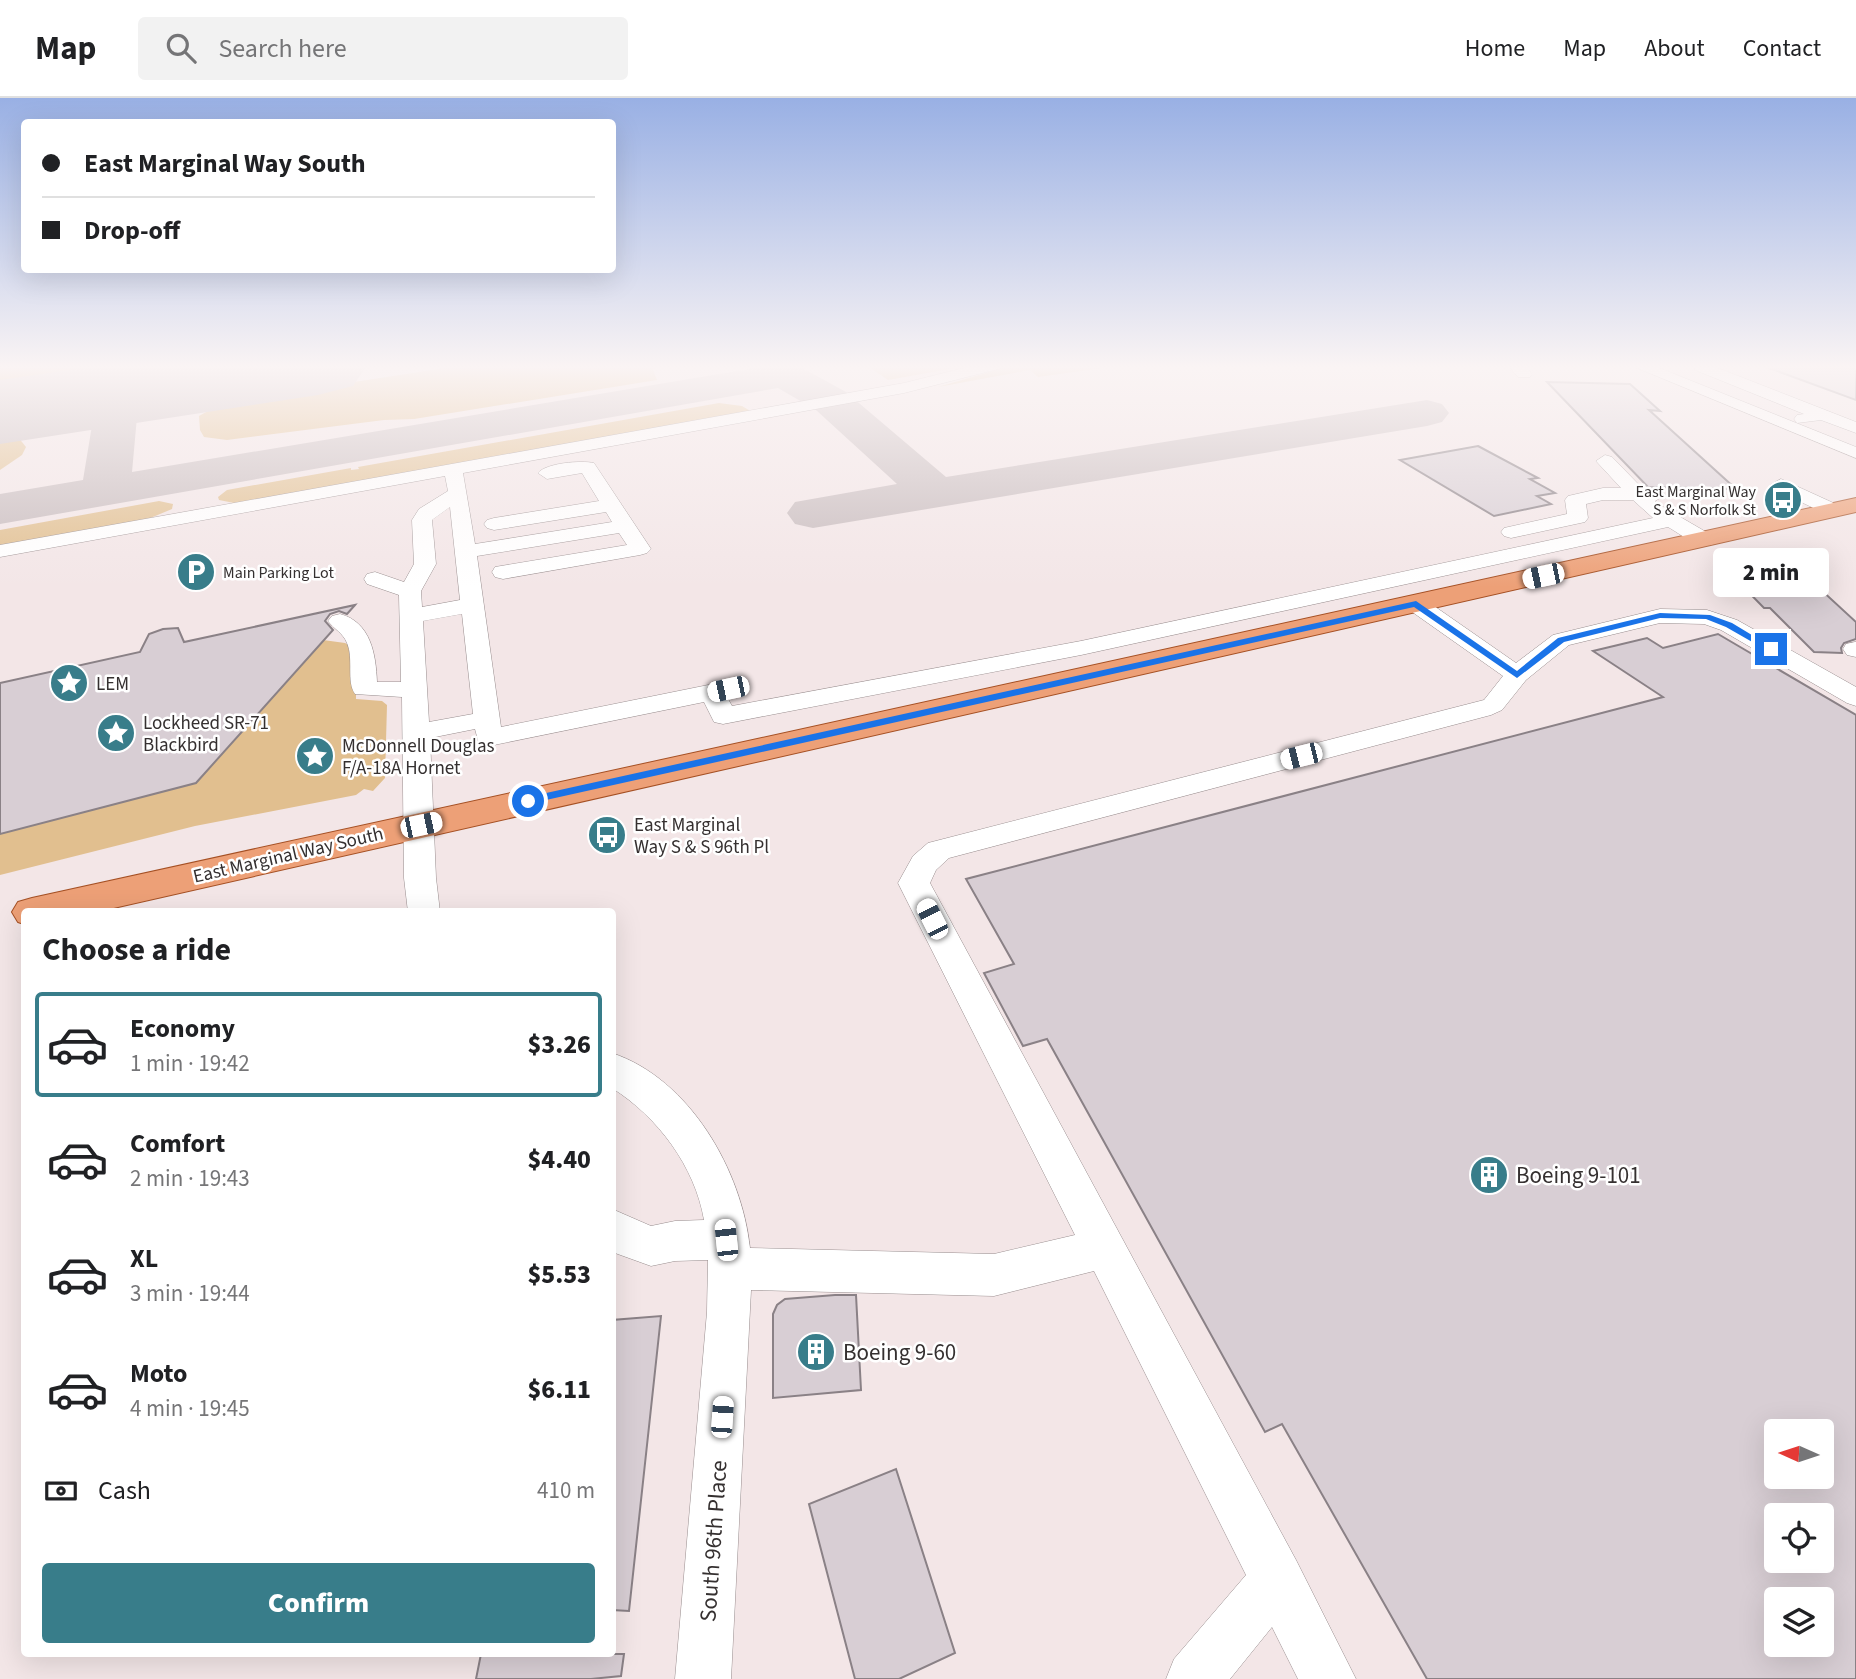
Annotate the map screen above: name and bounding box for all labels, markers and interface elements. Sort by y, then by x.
search box [138,17,628,80]
text: Map [35,25,96,72]
icon: search [162,29,200,67]
text: Search here [218,30,347,67]
text: Home [1465,31,1525,66]
text: Map [1563,31,1606,66]
text: About [1644,31,1705,66]
text: Contact [1743,31,1821,66]
text: East Marginal Way South [84,145,366,182]
text: Drop-off [84,212,180,249]
bus stop icon: East Marginal Way S & S Norfolk St [1762,479,1804,521]
place label: East Marginal Way S & S Norfolk St [1635,481,1757,521]
callout: 2 min [1713,547,1829,596]
parking icon: Main Parking Lot [175,551,217,593]
text: 2 min [1743,556,1799,589]
car [1521,561,1566,591]
place label: Main Parking Lot [223,562,334,584]
route end [1755,633,1787,665]
place icon: LEM [48,662,90,704]
place label: LEM [96,671,129,698]
car [706,674,751,704]
place label: Lockheed SR-71 Blackbird [143,710,269,759]
place icon: Lockheed SR-71 Blackbird [95,712,137,754]
place label: McDonnell Douglas F/A-18A Hornet [342,733,494,782]
place icon: McDonnell Douglas F/A-18A Hornet [294,735,336,777]
car [1279,741,1324,771]
route start [512,785,544,817]
car [399,810,444,840]
place label: East Marginal Way S & S 96th Pl [634,812,769,861]
bus stop icon: East Marginal Way S & S 96th Pl [586,814,628,856]
street label: East Marginal Way South [191,820,386,890]
car [914,896,951,942]
text: Choose a ride [42,927,231,973]
text: Economy [130,1010,235,1047]
icon: car [46,1013,109,1076]
text: $3.26 [527,1026,591,1063]
text: 1 min · 19:42 [130,1047,250,1080]
text: Comfort [130,1125,225,1162]
icon: car [46,1128,109,1191]
text: $4.40 [527,1141,591,1178]
building icon: Boeing 9-101 [1468,1154,1510,1196]
place label: Boeing 9-101 [1516,1159,1641,1192]
text: 2 min · 19:43 [130,1162,250,1195]
car [714,1218,739,1262]
text: XL [130,1240,158,1277]
icon: car [46,1243,109,1306]
text: $5.53 [527,1256,591,1293]
text: 3 min · 19:44 [130,1277,250,1310]
building icon: Boeing 9-60 [795,1331,837,1373]
place label: Boeing 9-60 [843,1336,956,1369]
text: Moto [130,1355,187,1392]
icon: car [46,1358,109,1421]
text: $6.11 [527,1371,591,1408]
text: 4 min · 19:45 [130,1392,250,1425]
car [711,1395,734,1439]
north arrow [1764,1419,1834,1489]
map controls [1764,1419,1834,1657]
street label: South 96th Place [691,1459,736,1623]
icon: cash [42,1472,80,1510]
text: Cash [98,1472,151,1509]
text: 410 m [537,1474,595,1507]
button: locate [1764,1503,1834,1573]
button: Confirm [42,1563,595,1643]
button: layers [1764,1587,1834,1657]

